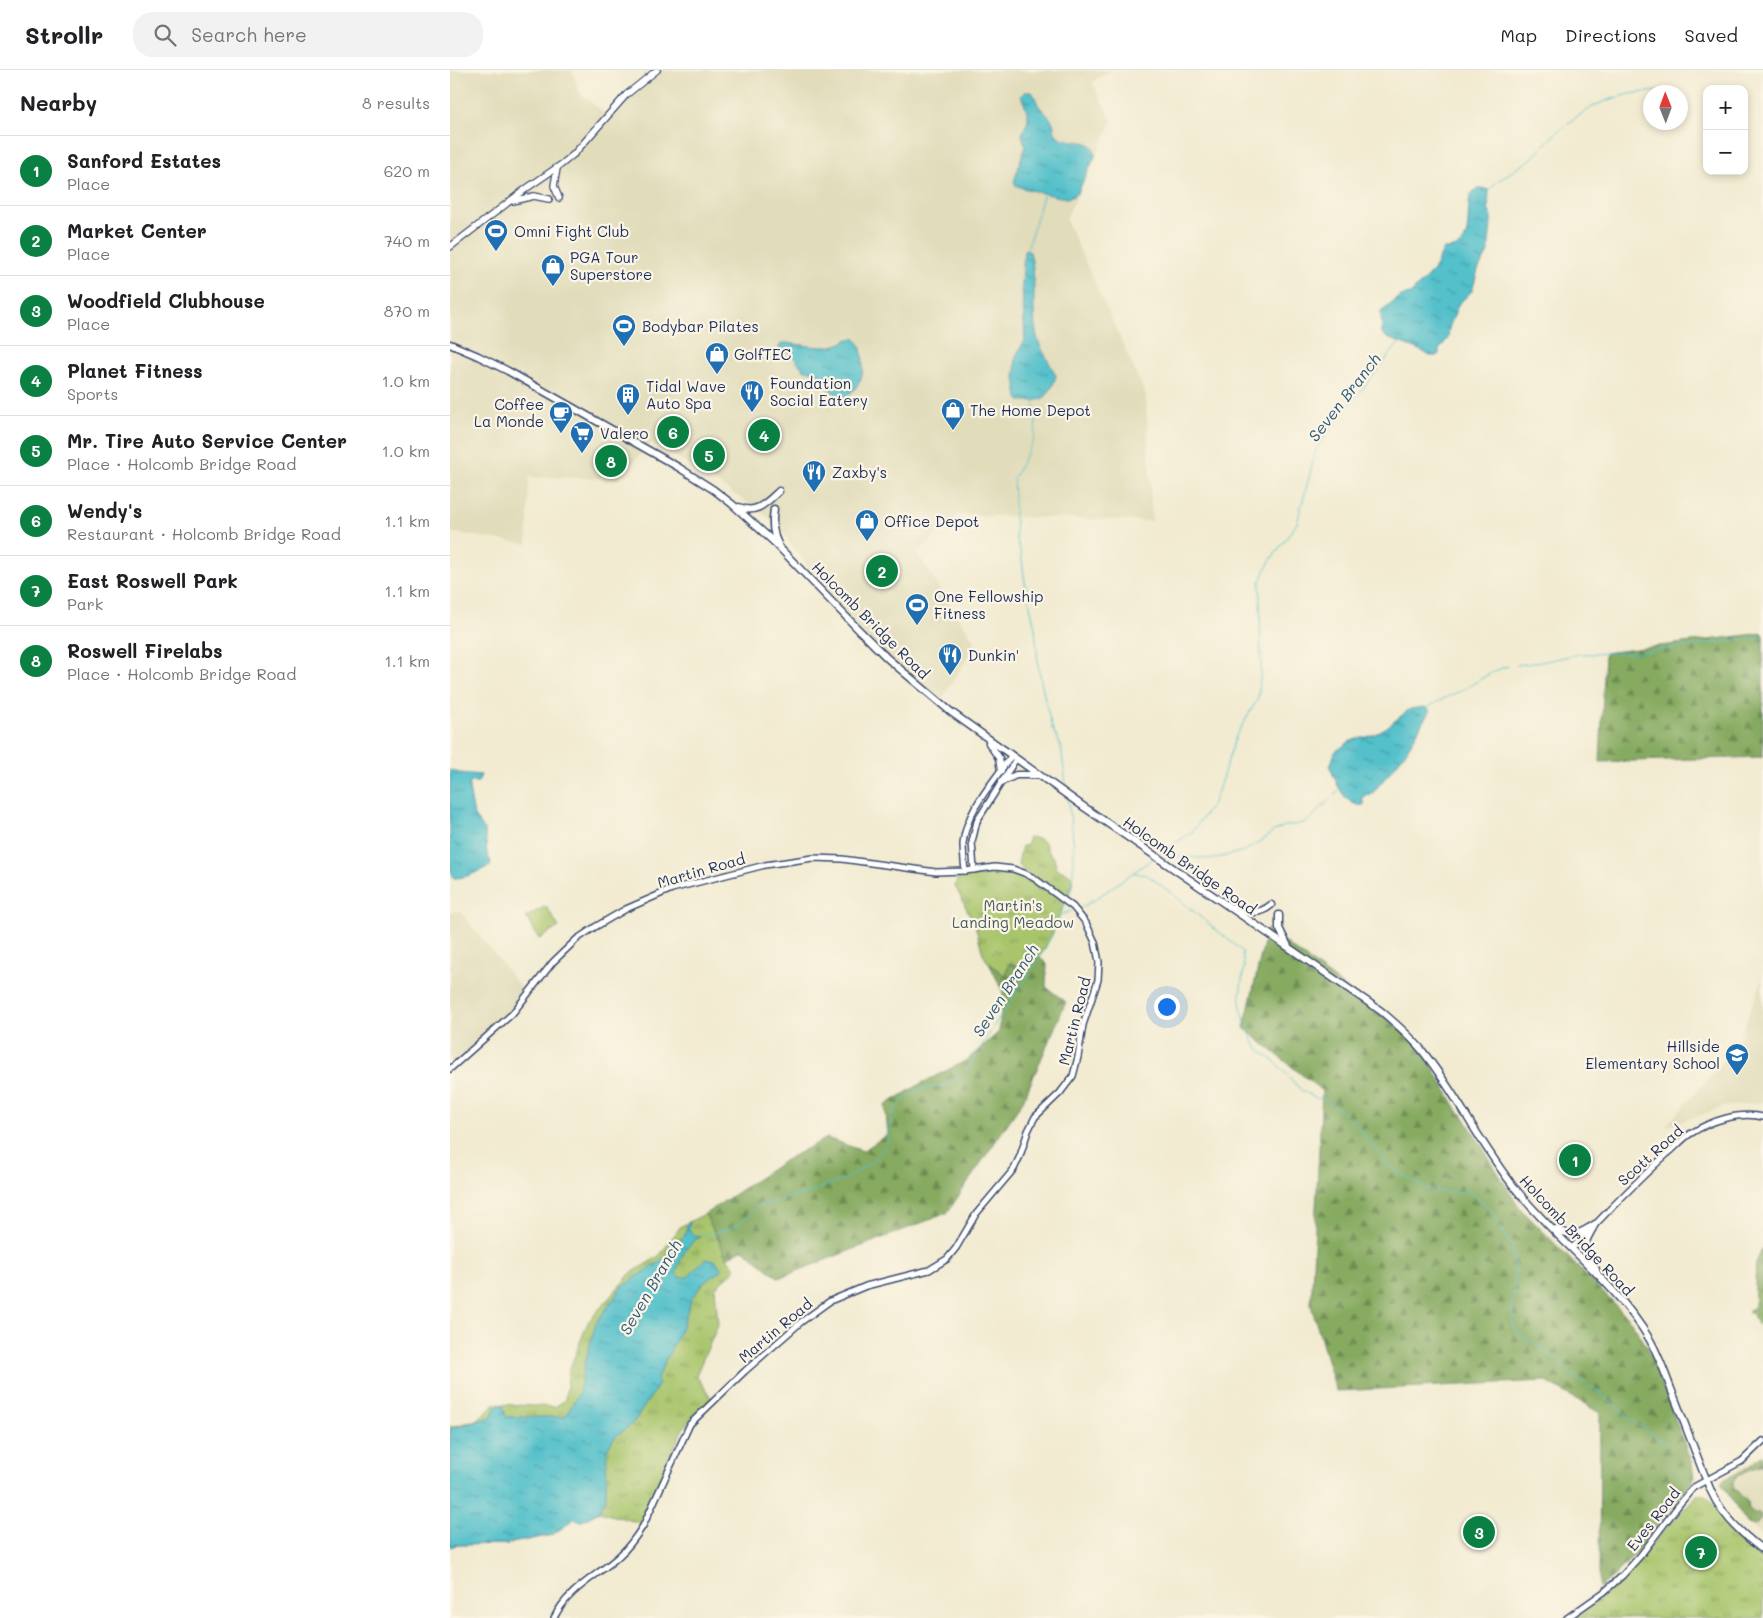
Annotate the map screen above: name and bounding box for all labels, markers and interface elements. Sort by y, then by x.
search box [133,12,483,57]
text: Strollr [25,19,103,50]
icon: search [151,21,179,49]
text: Search here [191,22,307,47]
text: Map [1500,23,1537,47]
text: Directions [1565,23,1657,47]
text: Saved [1685,23,1738,47]
north arrow [1643,85,1688,130]
map controls [1703,85,1748,175]
button: + [1703,85,1748,130]
text: Nearby [20,89,97,116]
text: 8 results [362,92,430,113]
button: − [1703,130,1748,175]
text: Sanford Estates [67,148,221,173]
text: 1 [32,160,40,181]
text: 620 m [384,160,430,181]
text: Place [67,173,110,194]
text: Market Center [67,218,207,243]
sports icon: Omni Fight Club [483,218,509,252]
place label: Omni Fight Club [514,221,629,241]
text: 2 [32,230,40,251]
text: 740 m [384,230,430,251]
text: Place [67,243,110,264]
place label: PGA Tour Superstore [570,247,652,284]
shop icon: PGA Tour Superstore [540,253,566,287]
text: Woodfield Clubhouse [67,288,265,313]
text: 3 [31,300,41,321]
text: 870 m [384,300,430,321]
text: Place [67,313,110,334]
sports icon: Bodybar Pilates [611,313,637,347]
place label: Bodybar Pilates [642,316,759,336]
shop icon: GolfTEC [704,341,730,375]
place label: GolfTEC [734,344,792,364]
water label: Seven Branch [1303,349,1385,445]
text: Planet Fitness [67,358,203,383]
text: 4 [31,370,41,391]
text: 1.0 km [382,370,430,391]
place label: Foundation Social Eatery [770,373,868,410]
place label: Tidal Wave Auto Spa [646,376,726,413]
restaurant icon: Foundation Social Eatery [739,379,765,413]
building icon: Tidal Wave Auto Spa [615,382,641,416]
text: Sports [67,383,118,404]
place label: Coffee La Monde [474,394,544,431]
shop icon: The Home Depot [940,397,966,431]
cafe icon: Coffee La Monde [548,400,574,434]
place label: The Home Depot [970,400,1091,420]
pin: 6 [657,413,689,451]
pin: 4 [748,416,780,454]
supermarket icon: Valero [569,420,595,454]
place label: Valero [600,423,649,443]
text: Mr. Tire Auto Service Center [67,428,347,453]
pin: 5 [693,436,725,474]
text: 5 [31,440,41,461]
text: 1.0 km [382,440,430,461]
pin: 8 [595,442,627,480]
text: Place · Holcomb Bridge Road [67,453,296,474]
restaurant icon: Zaxby's [801,459,827,493]
place label: Zaxby's [832,462,887,482]
text: Wendy's [67,498,142,523]
shop icon: Office Depot [854,508,880,542]
text: 6 [31,510,41,531]
text: 1.1 km [385,510,430,531]
place label: Office Depot [884,511,979,531]
text: Restaurant · Holcomb Bridge Road [67,523,341,544]
pin: 2 [866,552,898,590]
street label: Holcomb Bridge Road [808,557,934,683]
text: East Roswell Park [67,568,238,593]
text: 7 [32,580,40,601]
text: 1.1 km [385,580,430,601]
place label: One Fellowship Fitness [934,586,1044,623]
sports icon: One Fellowship Fitness [904,592,930,626]
text: Park [67,593,103,614]
text: Roswell Firelabs [67,638,223,663]
restaurant icon: Dunkin' [937,642,963,676]
place label: Dunkin' [968,645,1019,665]
text: 8 [31,650,41,671]
text: 1.1 km [385,650,430,671]
text: Place · Holcomb Bridge Road [67,663,296,684]
street label: Holcomb Bridge Road [1119,811,1261,919]
street label: Martin Road [655,848,747,892]
park label: Martin's Landing Meadow [952,895,1074,932]
water label: Seven Branch [967,940,1043,1040]
street label: Martin Road [1053,975,1095,1067]
your location [1154,994,1180,1020]
place label: Hillside Elementary School [1585,1036,1720,1073]
school or university icon: Hillside Elementary School [1724,1042,1750,1076]
street label: Scott Road [1613,1120,1687,1190]
pin: 1 [1559,1141,1591,1179]
street label: Holcomb Bridge Road [1516,1170,1638,1300]
water label: Seven Branch [614,1236,686,1338]
street label: Martin Road [734,1293,816,1367]
street label: Eves Road [1622,1483,1684,1555]
pin: 3 [1463,1513,1495,1551]
pin: 7 [1685,1533,1717,1571]

